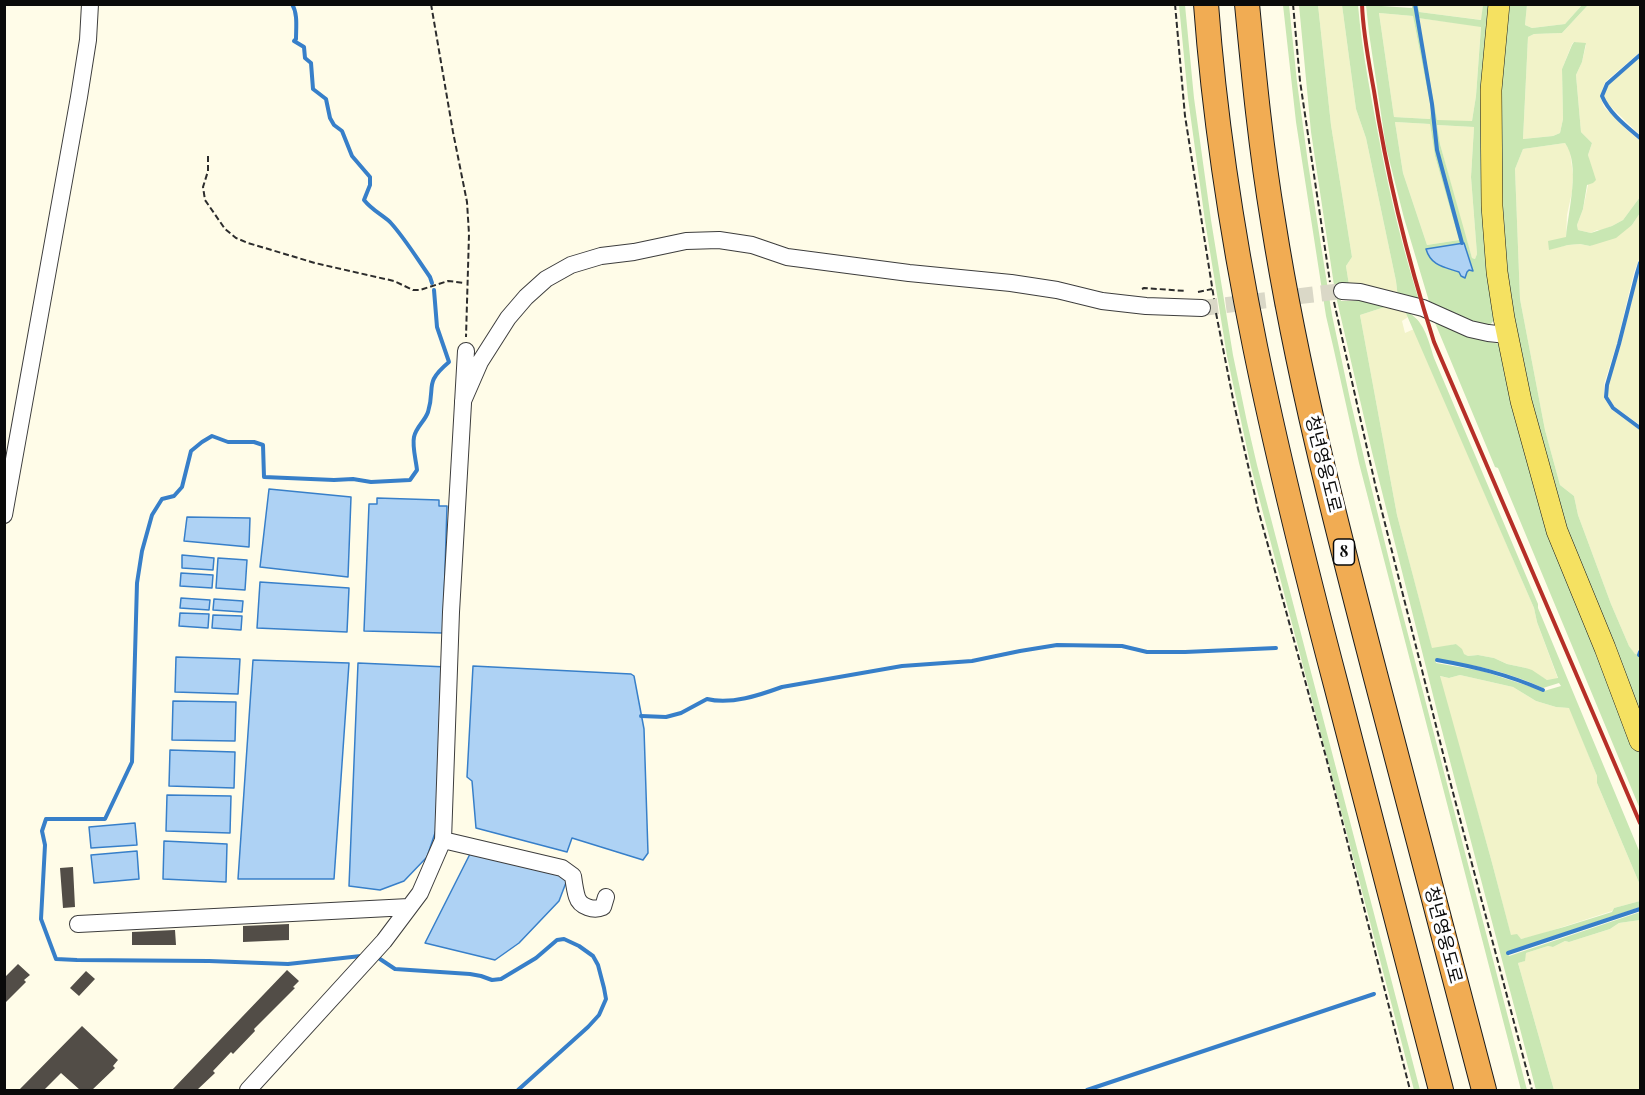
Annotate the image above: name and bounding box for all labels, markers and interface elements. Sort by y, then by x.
street label: 청년영웅도로 [1301,413,1345,515]
road number: 8 [1334,539,1354,565]
street label: 청년영웅도로 [1420,884,1466,986]

